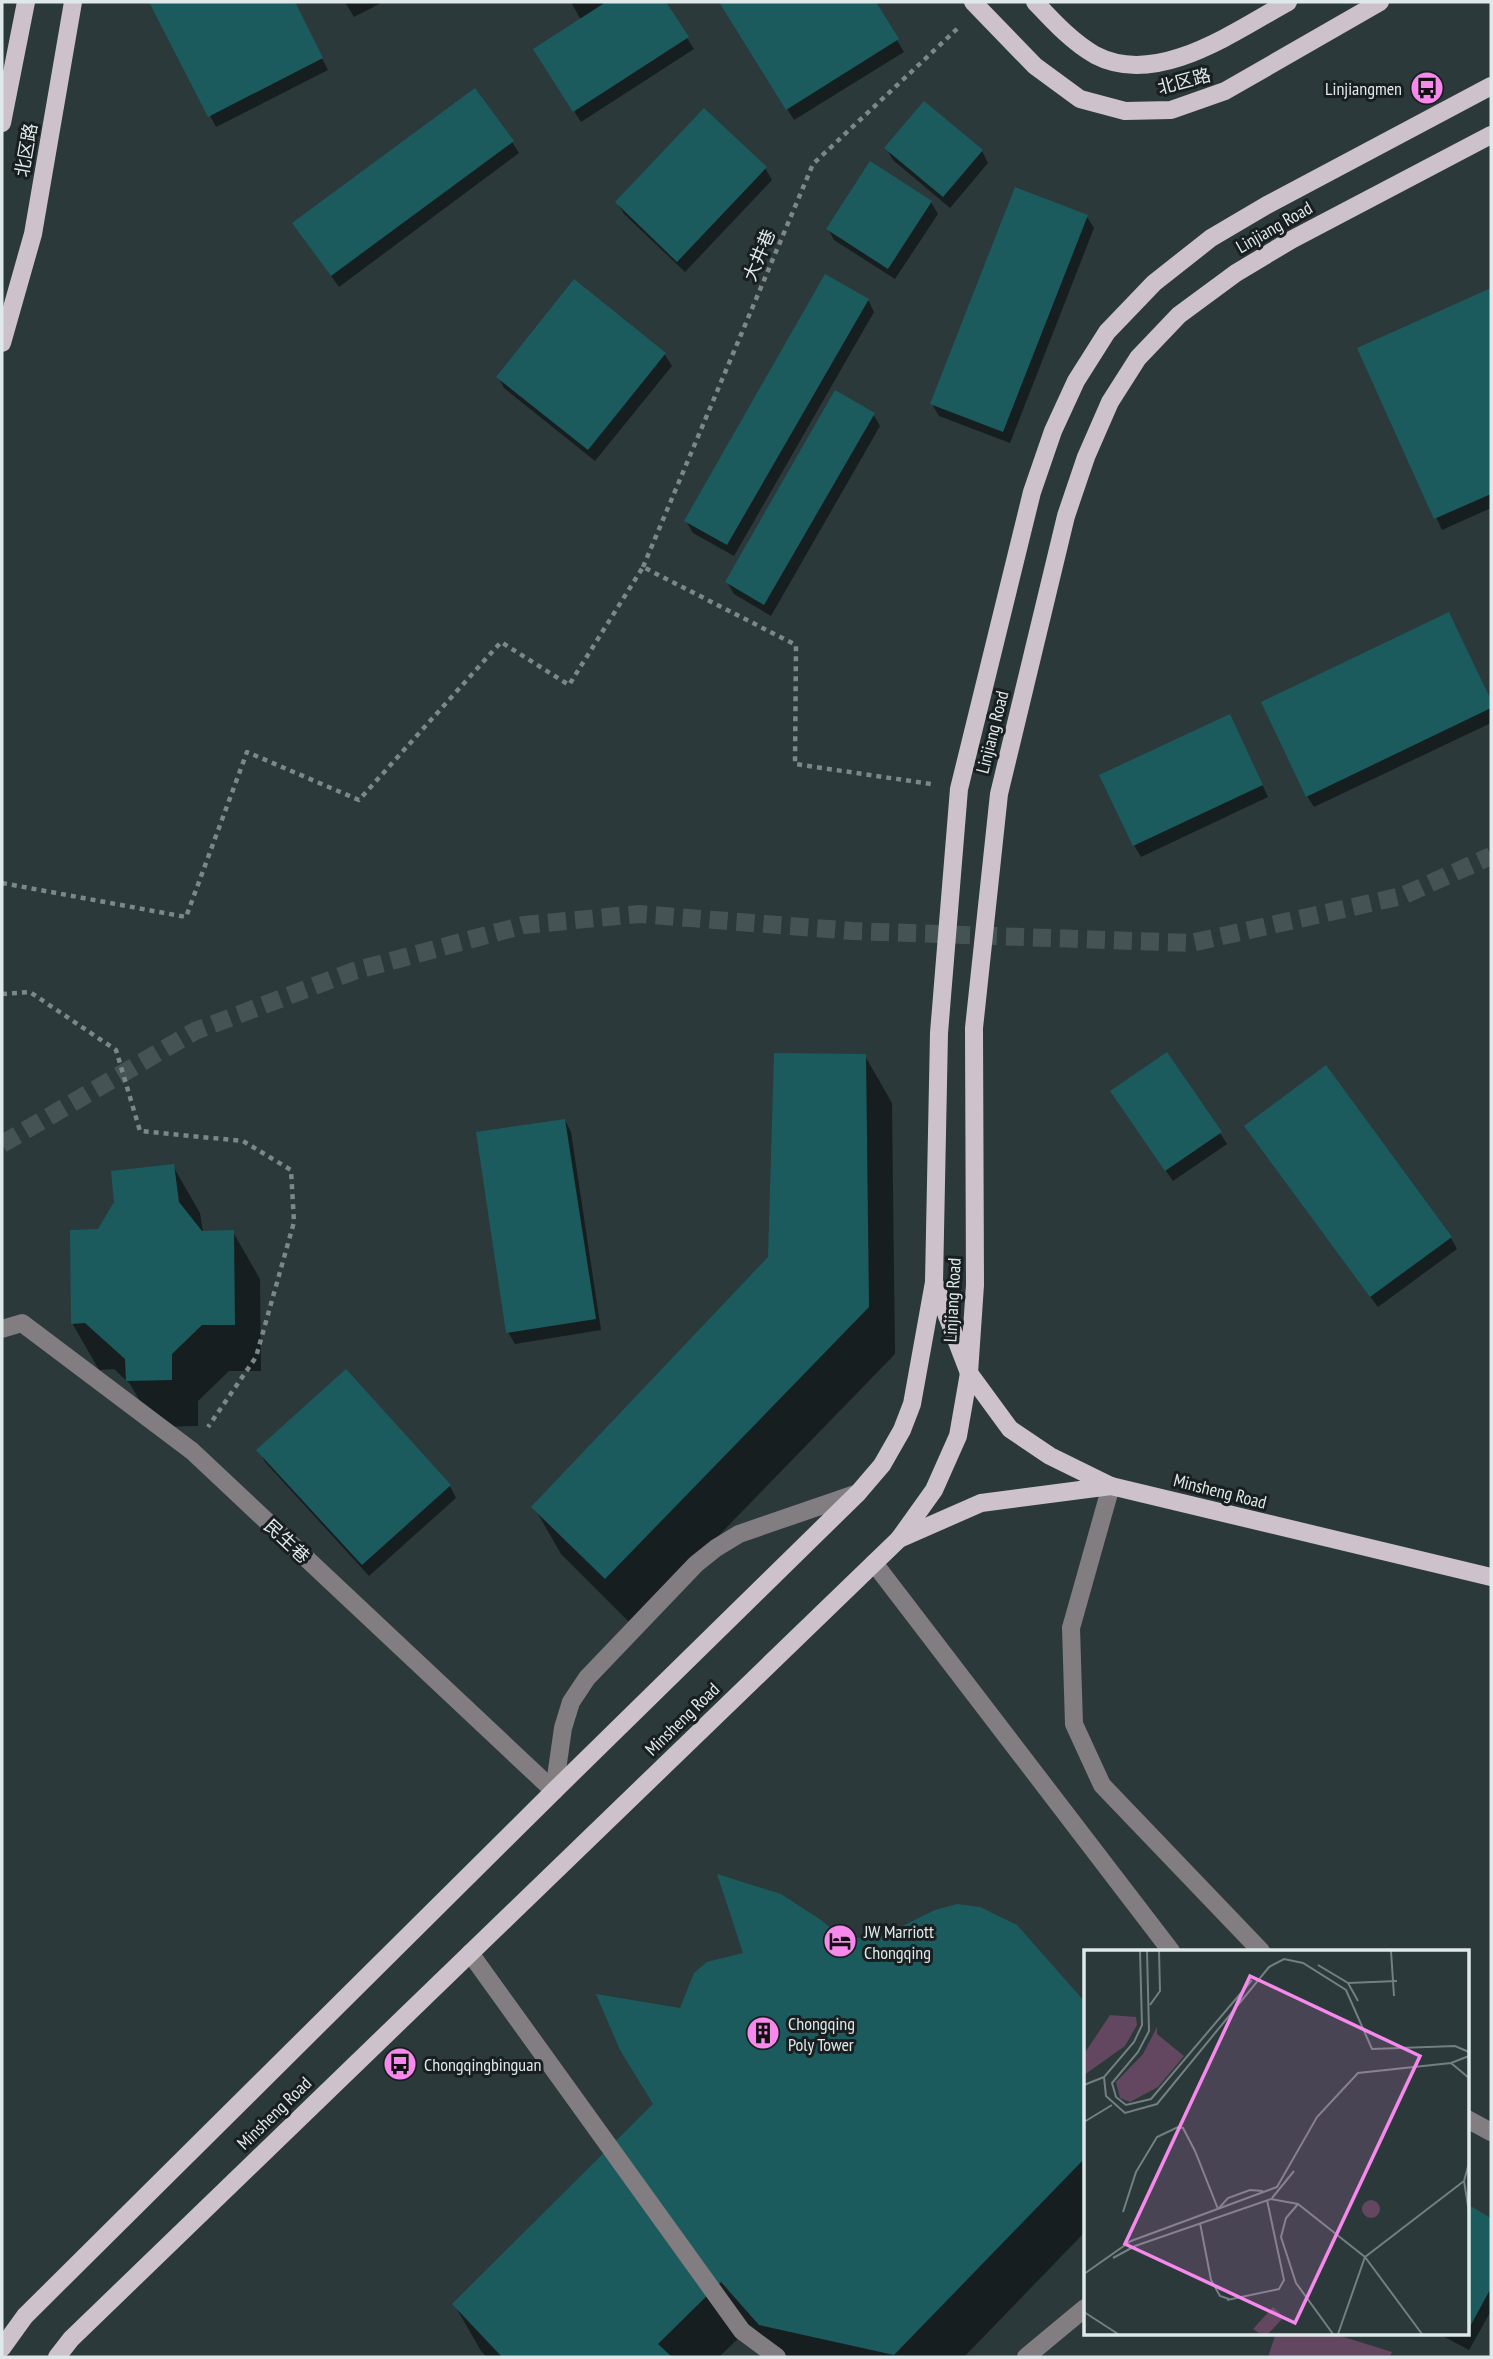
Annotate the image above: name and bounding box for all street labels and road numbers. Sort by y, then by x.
street label: 北区路 [1155,63,1213,99]
street label: 北区路 [10,121,42,179]
street label: Linjiang Road [1232,196,1316,258]
street label: 大井巷 [738,226,780,284]
street label: Linjiang Road [971,688,1013,776]
street label: Linjiang Road [938,1257,966,1343]
street label: Minsheng Road [1171,1468,1269,1514]
street label: 民生巷 [259,1514,315,1568]
street label: Minsheng Road [640,1678,724,1760]
street label: Minsheng Road [232,2072,316,2154]

